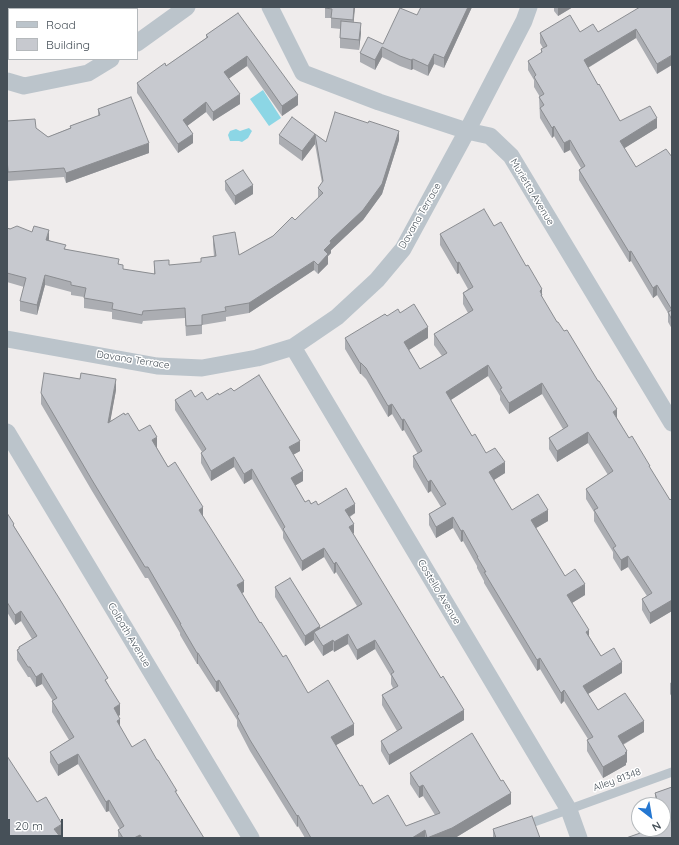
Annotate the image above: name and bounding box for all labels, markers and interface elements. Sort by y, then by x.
legend [8,8,138,60]
text: Road [46,17,76,32]
text: Building [46,37,90,52]
street label: Murietta Avenue [507,157,557,227]
street label: Davana Terrace [396,181,444,251]
street label: Davana Terrace [96,348,170,372]
street label: Costello Avenue [415,557,463,627]
street label: Colbath Avenue [105,601,153,669]
street label: Alley 81348 [591,766,643,794]
north arrow [631,797,671,837]
scale bar [10,811,65,837]
text: 20 m [15,818,43,833]
text: N [650,818,664,835]

